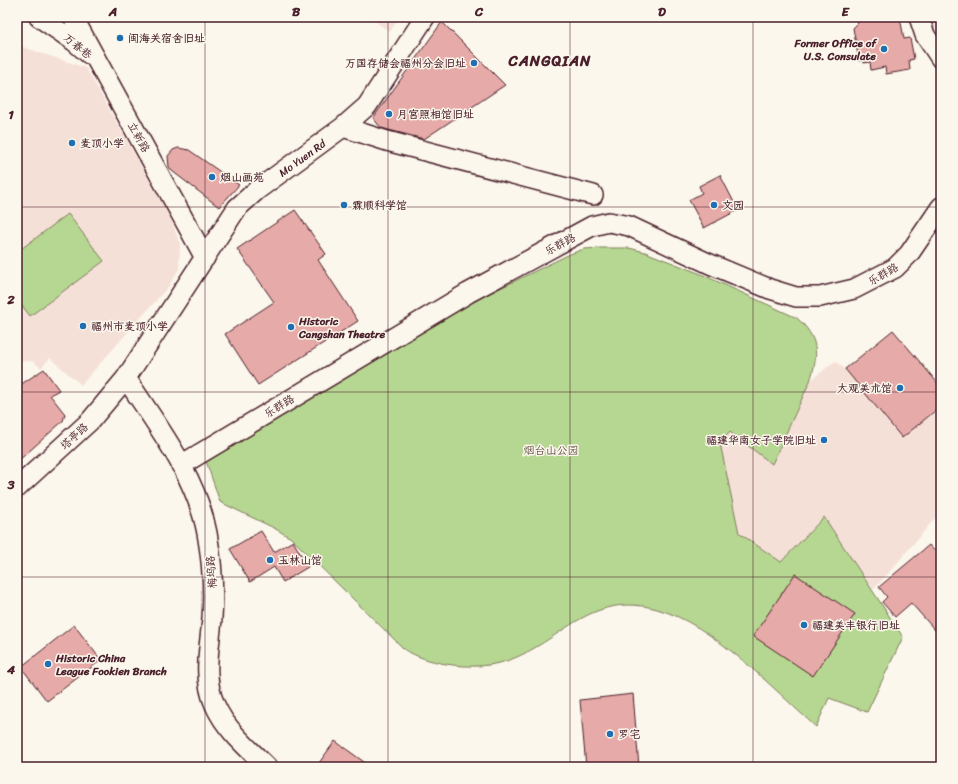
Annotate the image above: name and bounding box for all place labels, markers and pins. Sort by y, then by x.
place label: 闽海关宿舍旧址 [128,29,205,48]
marker: 闽海关宿舍旧址 [115,33,125,43]
place label: Former Office of U.S. Consulate [794,34,878,66]
marker: Former Office of U.S. Consulate [879,44,889,54]
place label: 万国存储会福州分会旧址 [345,54,466,73]
marker: 万国存储会福州分会旧址 [469,58,479,68]
place label: 月宫照相馆旧址 [397,105,474,124]
marker: 月宫照相馆旧址 [384,109,394,119]
place label: 麦顶小学 [80,134,124,153]
marker: 麦顶小学 [67,138,77,148]
place label: 烟山画苑 [220,168,264,187]
marker: 烟山画苑 [207,172,217,182]
place label: 霖顺科学馆 [352,196,407,215]
place label: 文园 [722,196,744,215]
marker: 霖顺科学馆 [339,200,349,210]
marker: 文园 [709,200,719,210]
place label: Historic Cangshan Theatre [298,312,385,344]
place label: 福州市麦顶小学 [91,317,168,336]
marker: 福州市麦顶小学 [78,321,88,331]
marker: Historic Cangshan Theatre [286,322,296,332]
place label: 大观美术馆 [837,379,892,398]
marker: 大观美术馆 [895,383,905,393]
place label: 福建华南女子学院旧址 [706,431,816,450]
marker: 福建华南女子学院旧址 [819,435,829,445]
place label: 玉林山馆 [278,551,322,570]
marker: 玉林山馆 [265,555,275,565]
place label: 福建美丰银行旧址 [812,616,900,635]
marker: 福建美丰银行旧址 [799,620,809,630]
place label: Historic China League Fookien Branch [55,649,167,681]
marker: Historic China League Fookien Branch [43,659,53,669]
place label: 罗宅 [618,725,640,744]
marker: 罗宅 [605,729,615,739]

